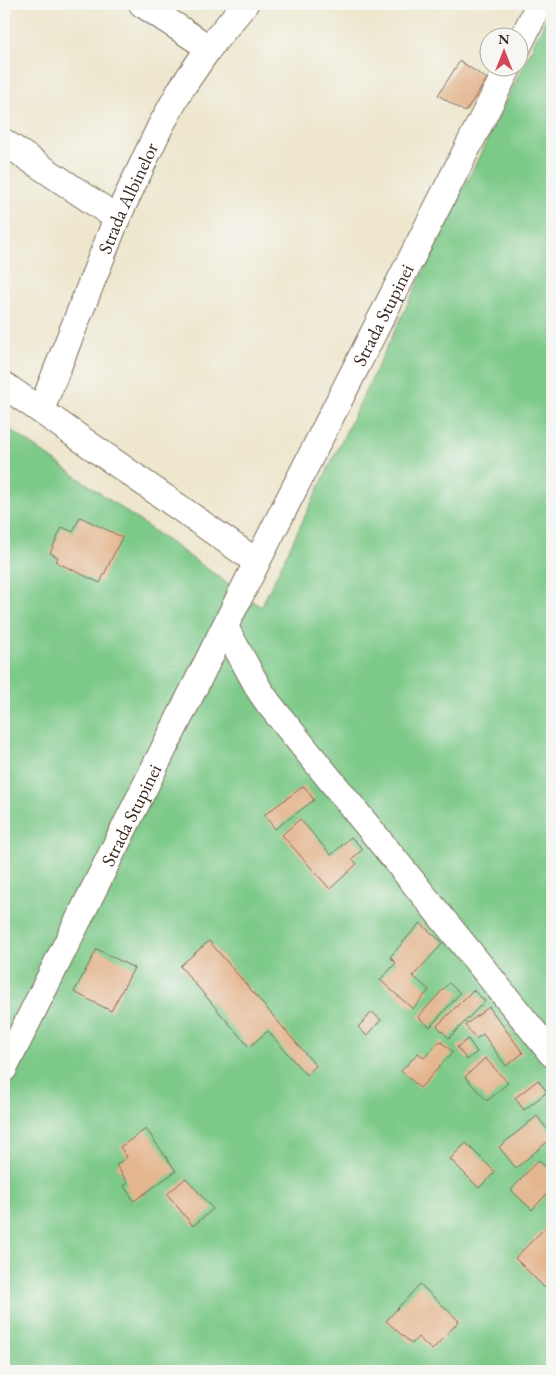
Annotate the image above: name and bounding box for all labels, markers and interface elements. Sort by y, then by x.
north arrow [478,28,528,78]
text: N [498,30,510,48]
street label: Strada Albinelor [92,138,164,258]
street label: Strada Stupinei [347,259,420,370]
street label: Strada Stupinei [95,759,167,870]

